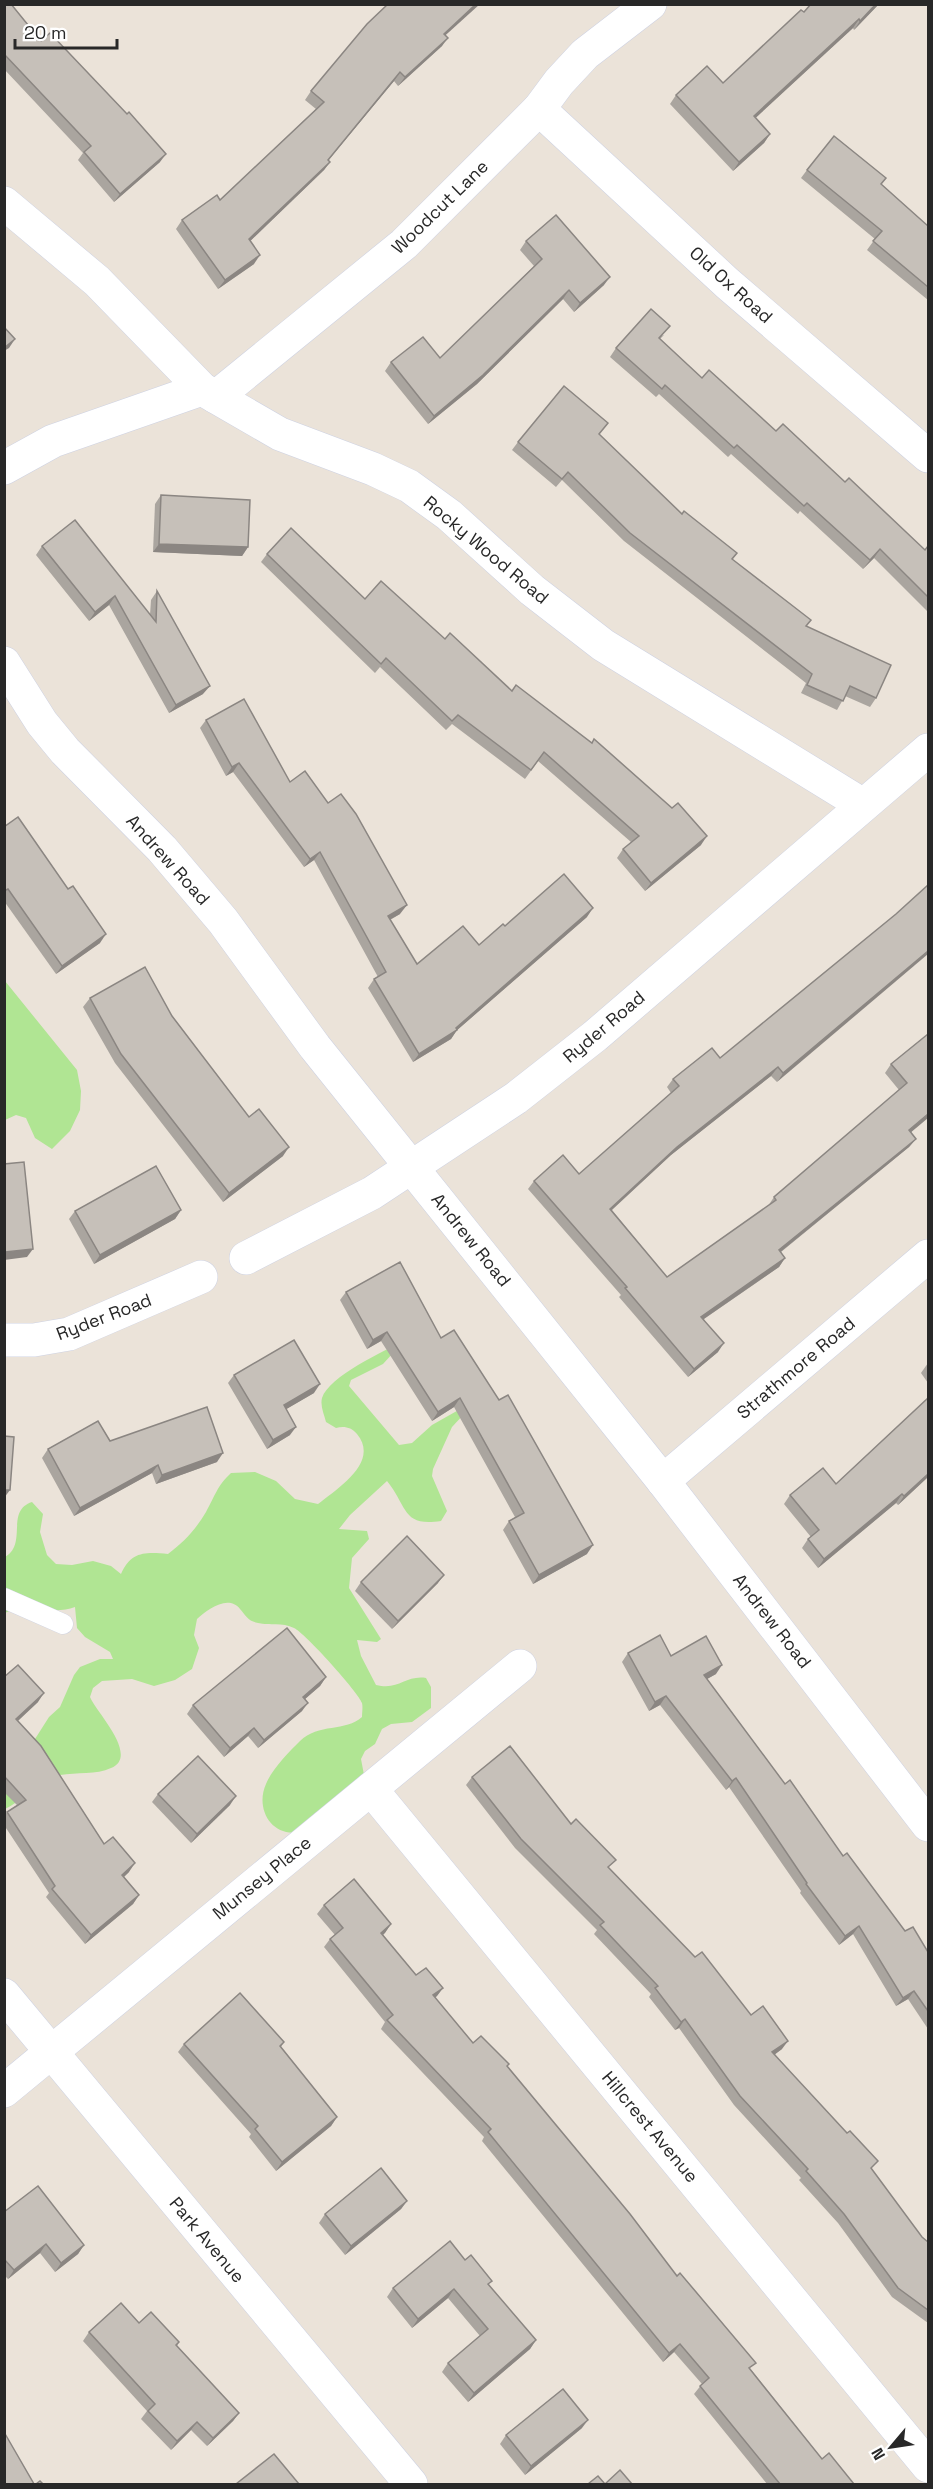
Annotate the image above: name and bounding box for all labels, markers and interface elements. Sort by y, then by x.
scale bar [15,12,117,50]
text: 20 m [24,21,67,44]
street label: Woodcut Lane [386,155,493,259]
street label: Old Ox Road [685,241,778,328]
street label: Rocky Wood Road [419,490,554,609]
street label: Andrew Road [122,810,215,910]
street label: Ryder Road [558,986,649,1068]
street label: Andrew Road [427,1188,516,1291]
street label: Ryder Road [53,1288,155,1345]
street label: Strathmore Road [732,1311,860,1424]
street label: Andrew Road [728,1569,817,1673]
street label: Munsey Place [208,1831,316,1924]
street label: Hillcrest Avenue [597,2066,704,2187]
street label: Park Avenue [165,2192,250,2287]
north arrow [861,2417,921,2477]
text: N [867,2444,890,2464]

